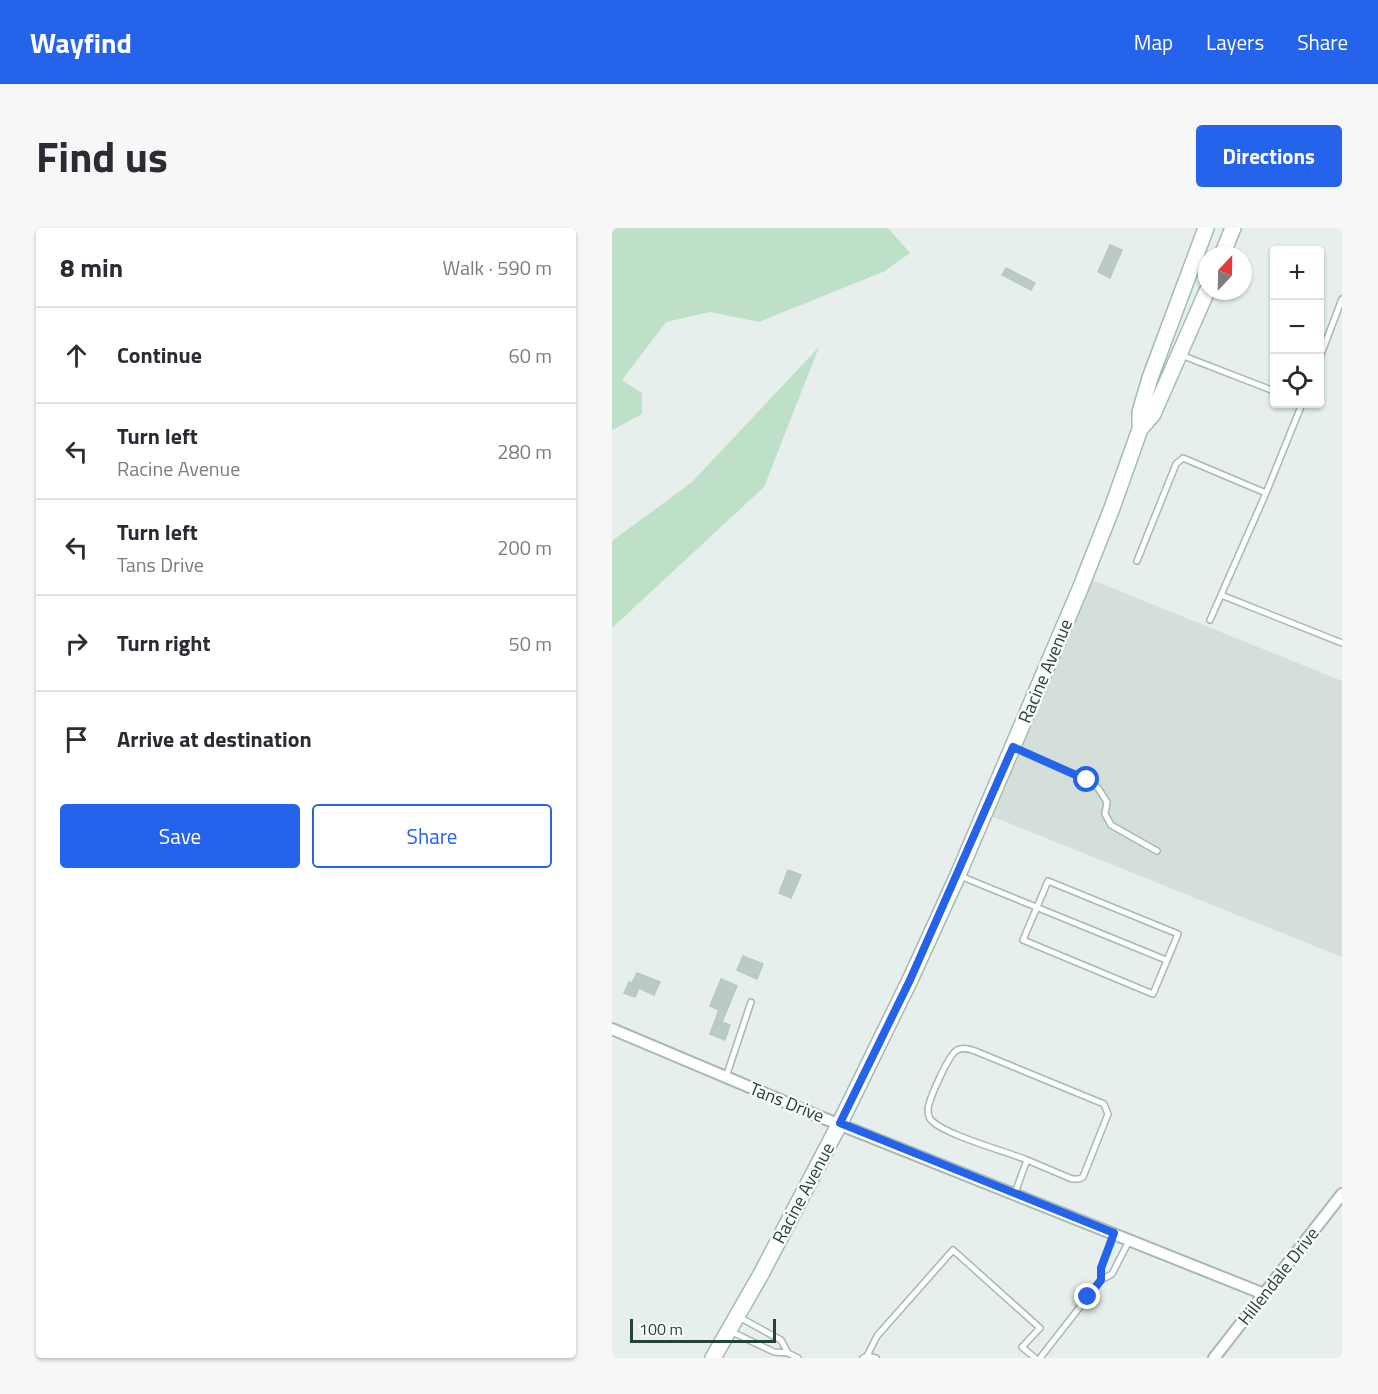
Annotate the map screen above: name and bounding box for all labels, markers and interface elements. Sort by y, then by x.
text: Wayfind [30,21,132,64]
text: Map [1134,26,1173,58]
text: Layers [1206,26,1264,58]
text: Share [1297,26,1348,58]
text: Find us [36,124,168,188]
button: Directions [1196,125,1342,187]
north arrow [1198,246,1252,300]
map controls [1270,246,1324,408]
button: + [1270,246,1324,300]
text: 8 min [60,248,123,287]
text: Walk · 590 m [443,252,552,283]
button: − [1270,300,1324,354]
text: Continue [117,338,202,372]
icon: ahead [60,339,93,372]
text: 60 m [508,340,552,371]
button: locate [1270,354,1324,408]
text: Turn left [117,419,198,453]
icon: left [60,435,93,468]
text: 280 m [497,436,552,467]
text: Racine Avenue [117,453,240,484]
text: Turn left [117,515,198,549]
icon: left [60,531,93,564]
text: 200 m [497,532,552,563]
text: Tans Drive [117,549,204,580]
street label: Racine Avenue [1011,615,1079,727]
text: Turn right [117,626,211,660]
icon: right [60,627,93,660]
text: 50 m [508,628,552,659]
text: Arrive at destination [117,722,312,756]
icon: arrive [60,723,93,756]
route start [1073,766,1099,792]
button: Save [60,804,300,868]
button: Share [312,804,552,868]
street label: Tans Drive [746,1075,828,1129]
street label: Racine Avenue [765,1138,841,1248]
street label: Hillendale Drive [1231,1221,1325,1331]
route end [1074,1283,1100,1309]
scale bar [630,1316,776,1344]
text: 100 m [639,1317,683,1341]

